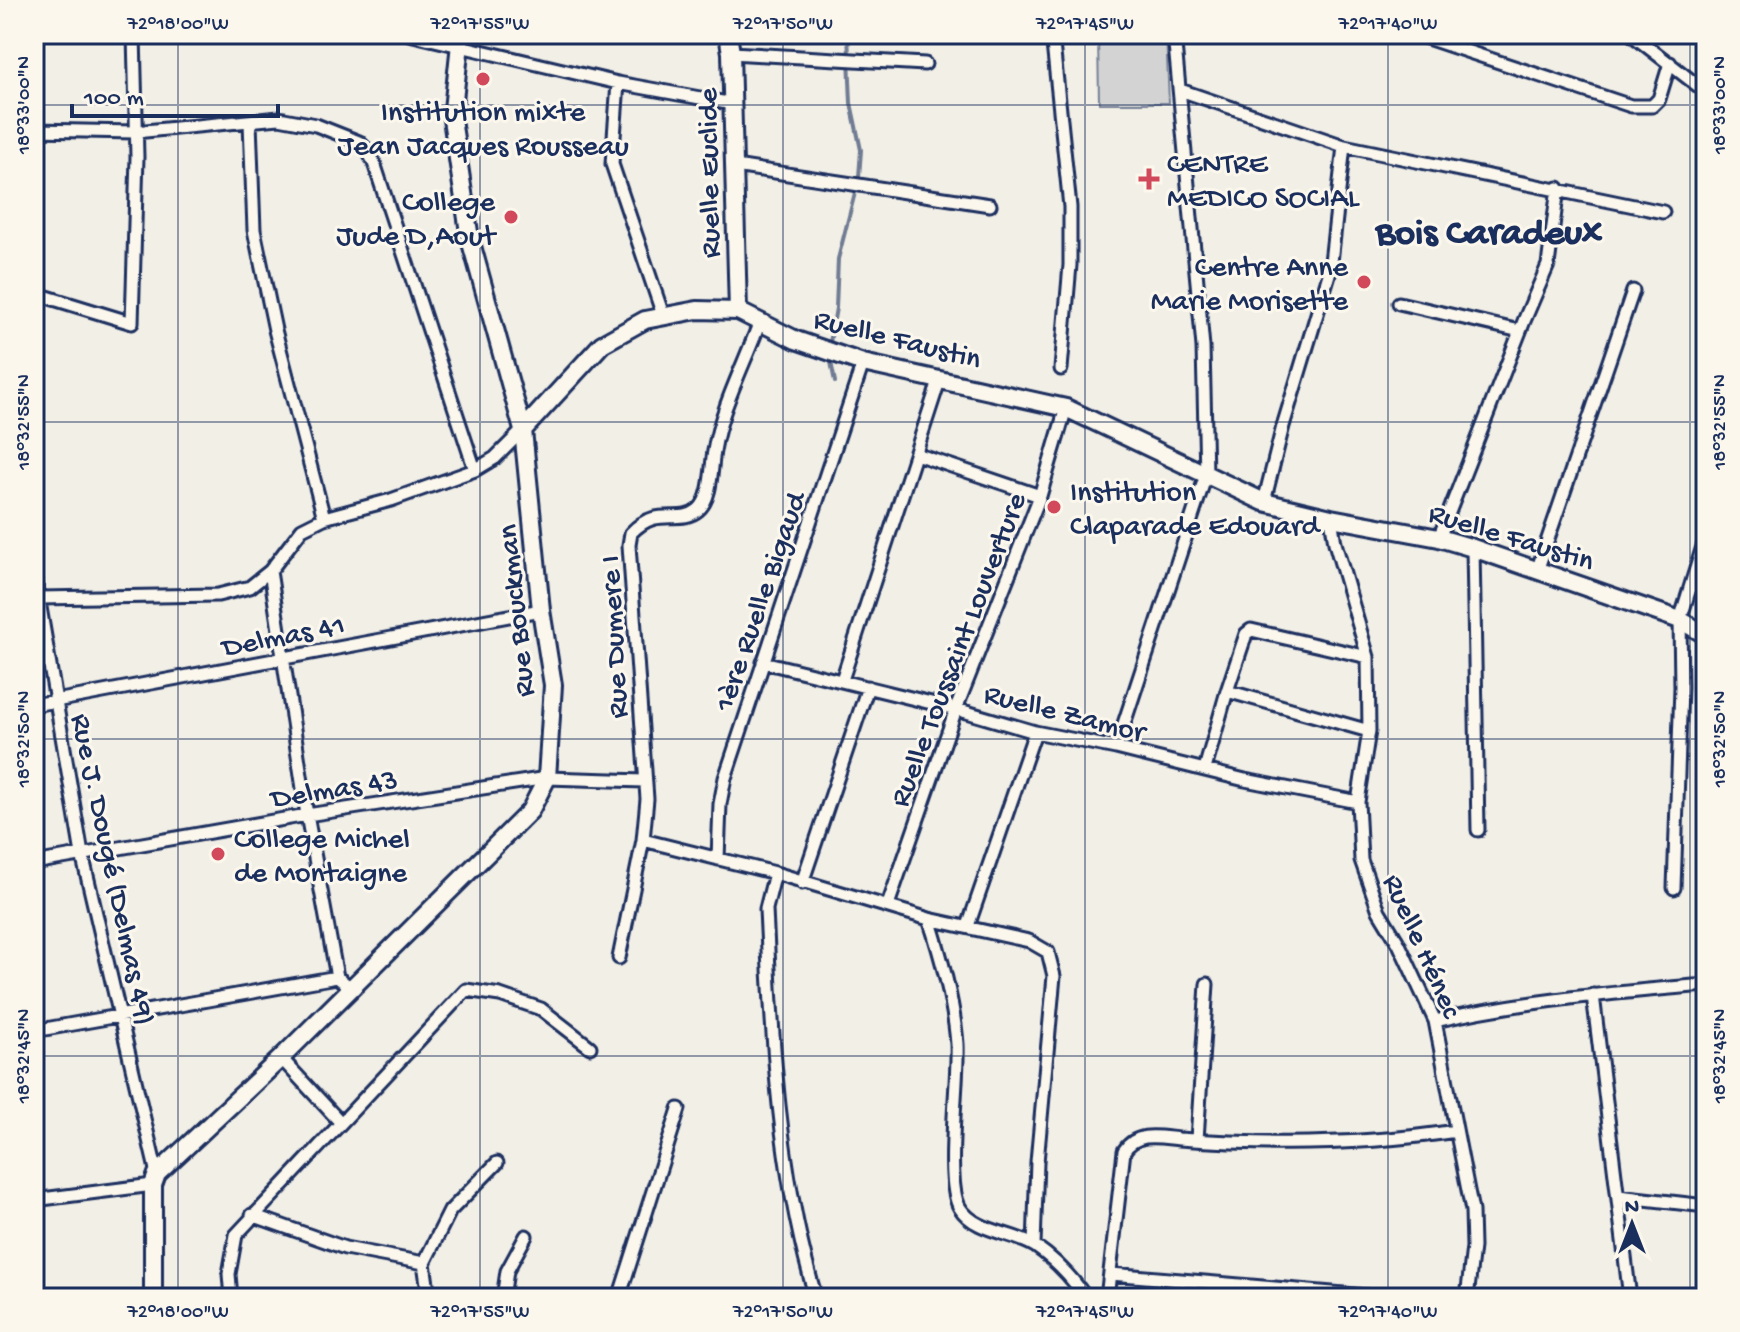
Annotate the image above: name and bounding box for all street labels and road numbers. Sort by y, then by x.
street label: Ruelle Euclide [693,87,730,258]
street label: Ruelle Faustin [810,304,984,379]
street label: 1ère Ruelle Bigaud [708,486,817,717]
street label: Ruelle Toussaint Louverture [884,488,1036,813]
street label: Ruelle Faustin [1424,498,1598,581]
street label: Rue Bouckman [492,523,545,698]
street label: Rue Dumere I [595,554,638,719]
street label: Delmas 41 [218,609,348,668]
street label: Ruelle Zamor [980,678,1150,753]
street label: Rue J. Dougé (Delmas 49) [60,711,161,1029]
street label: Delmas 43 [267,764,400,819]
street label: Ruelle Hénec [1373,870,1468,1026]

